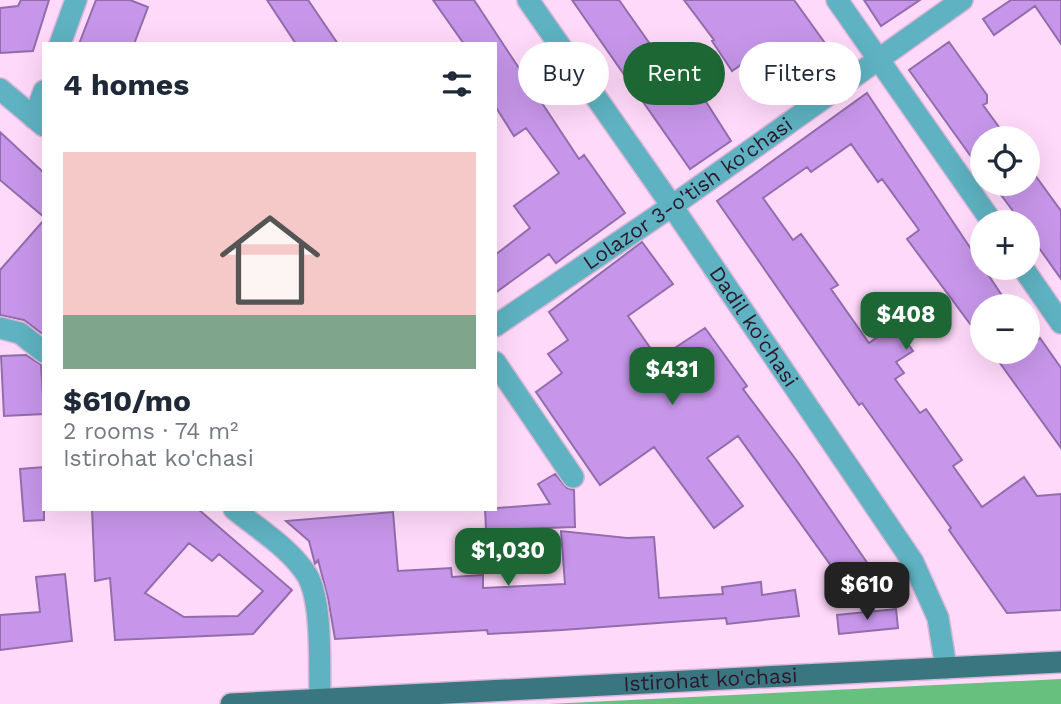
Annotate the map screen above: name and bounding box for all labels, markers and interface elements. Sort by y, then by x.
chip: Buy [518,42,609,105]
chip: Rent [623,42,725,105]
chip: Filters [739,42,861,105]
icon: filters [438,65,476,103]
text: 4 homes [63,67,189,102]
street label: Lolazor 3-o'tish ko'chasi [578,111,797,275]
map controls [970,126,1040,364]
button: locate [970,126,1040,196]
icon: home [207,197,333,323]
button: + [970,210,1040,280]
street label: Dadil ko'chasi [704,261,804,391]
pin: $408 [865,292,947,352]
button: − [970,294,1040,364]
text: $408 [877,301,935,328]
pin: $431 [631,348,713,407]
text: $431 [645,356,699,383]
text: $610/mo [63,383,191,418]
text: 2 rooms · 74 m² [63,418,238,445]
text: Istirohat ko'chasi [63,445,254,472]
pin: $1,030 [451,528,565,588]
text: $1,030 [471,537,545,564]
pin: $610 [826,562,908,622]
text: $610 [840,571,894,598]
street label: Istirohat ko'chasi [623,662,798,696]

